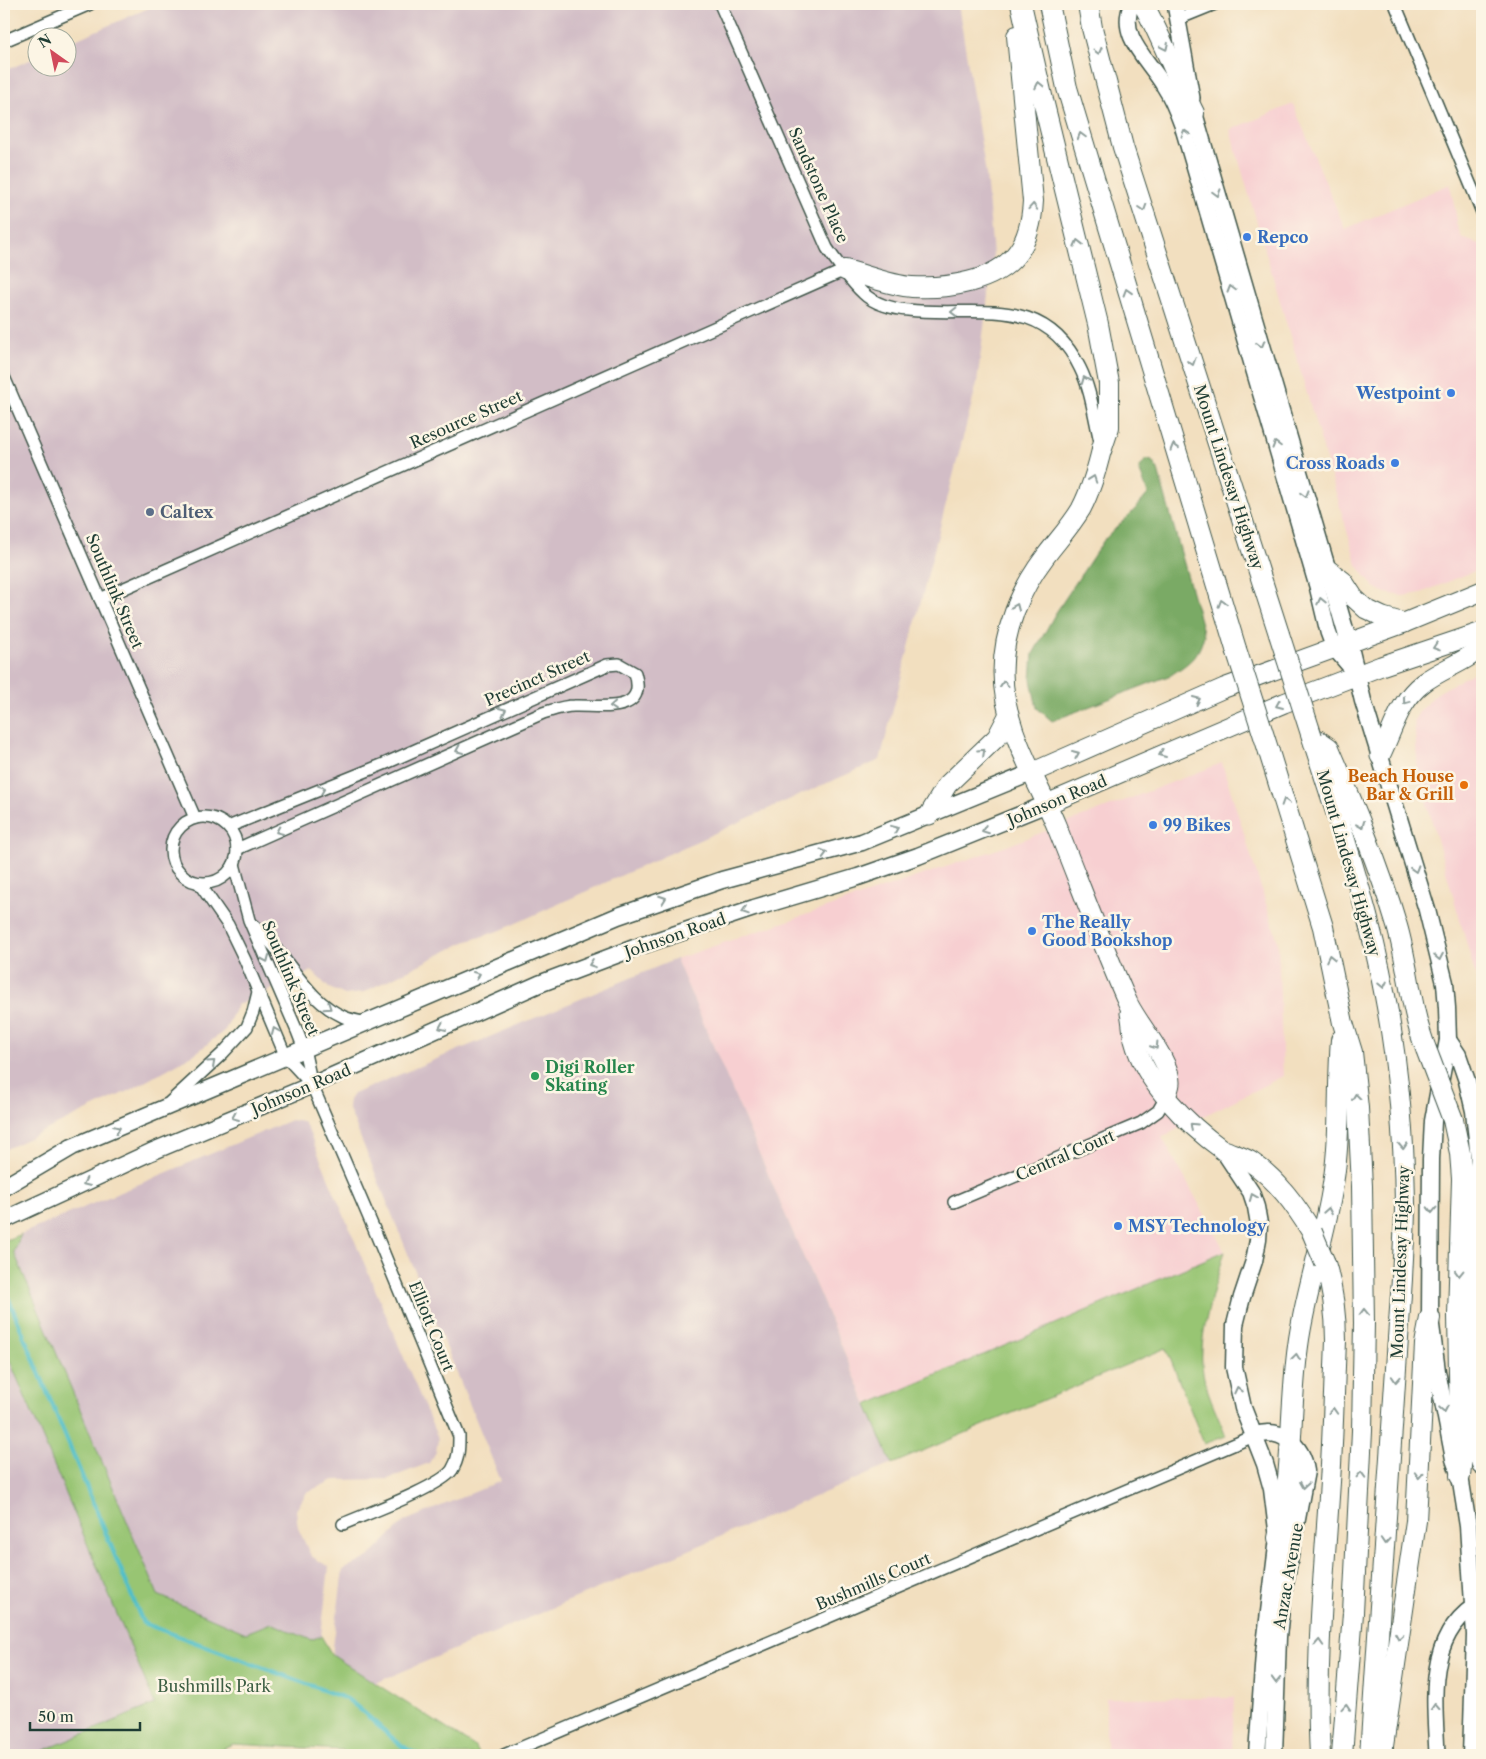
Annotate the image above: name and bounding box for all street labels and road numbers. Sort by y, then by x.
street label: Sandstone Place [785,124,853,246]
street label: Mount Lindesay Highway [1190,382,1269,573]
street label: Resource Street [407,385,526,453]
street label: Southlink Street [82,530,148,652]
street label: Precinct Street [481,646,593,710]
street label: Mount Lindesay Highway [1313,767,1386,960]
street label: Johnson Road [1002,770,1110,831]
street label: Johnson Road [619,908,729,963]
street label: Southlink Street [258,917,324,1039]
street label: Johnson Road [246,1059,354,1120]
street label: Central Court [1013,1125,1118,1185]
street label: Mount Lindesay Highway [1387,1164,1413,1359]
street label: Elliott Court [405,1278,459,1374]
street label: Anzac Avenue [1269,1521,1307,1632]
street label: Bushmills Court [813,1548,934,1614]

